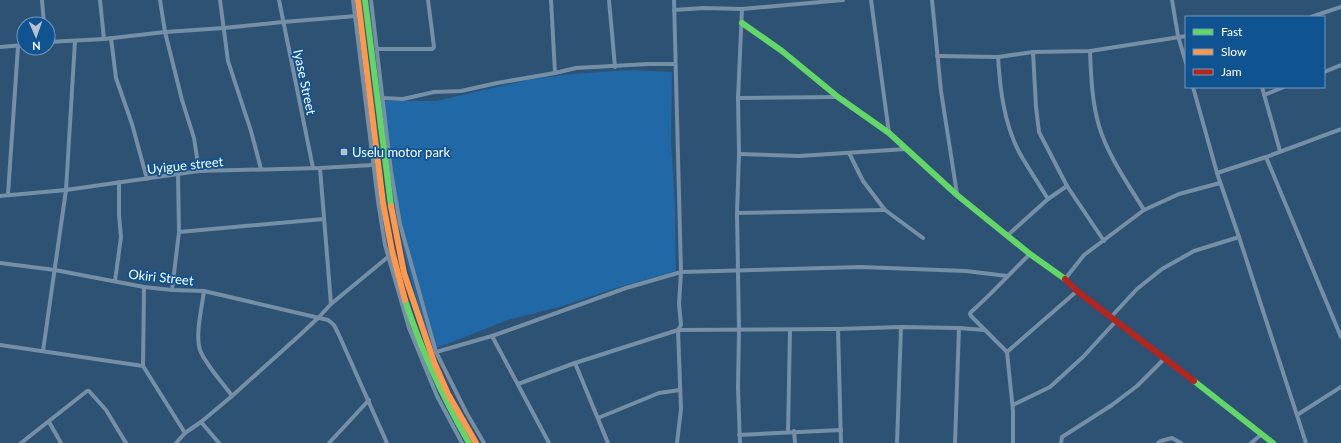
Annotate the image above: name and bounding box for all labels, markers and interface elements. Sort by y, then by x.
north arrow [16,16,56,56]
legend [1185,16,1325,88]
text: Fast [1221,24,1243,39]
text: N [32,40,41,53]
text: Slow [1221,44,1247,59]
street label: Iyase Street [290,48,320,117]
text: Jam [1221,64,1242,79]
place label: Uselu motor park [352,144,451,160]
marker: Uselu motor park [339,147,349,157]
street label: Uyigue street [146,153,224,177]
street label: Okiri Street [128,266,195,288]

